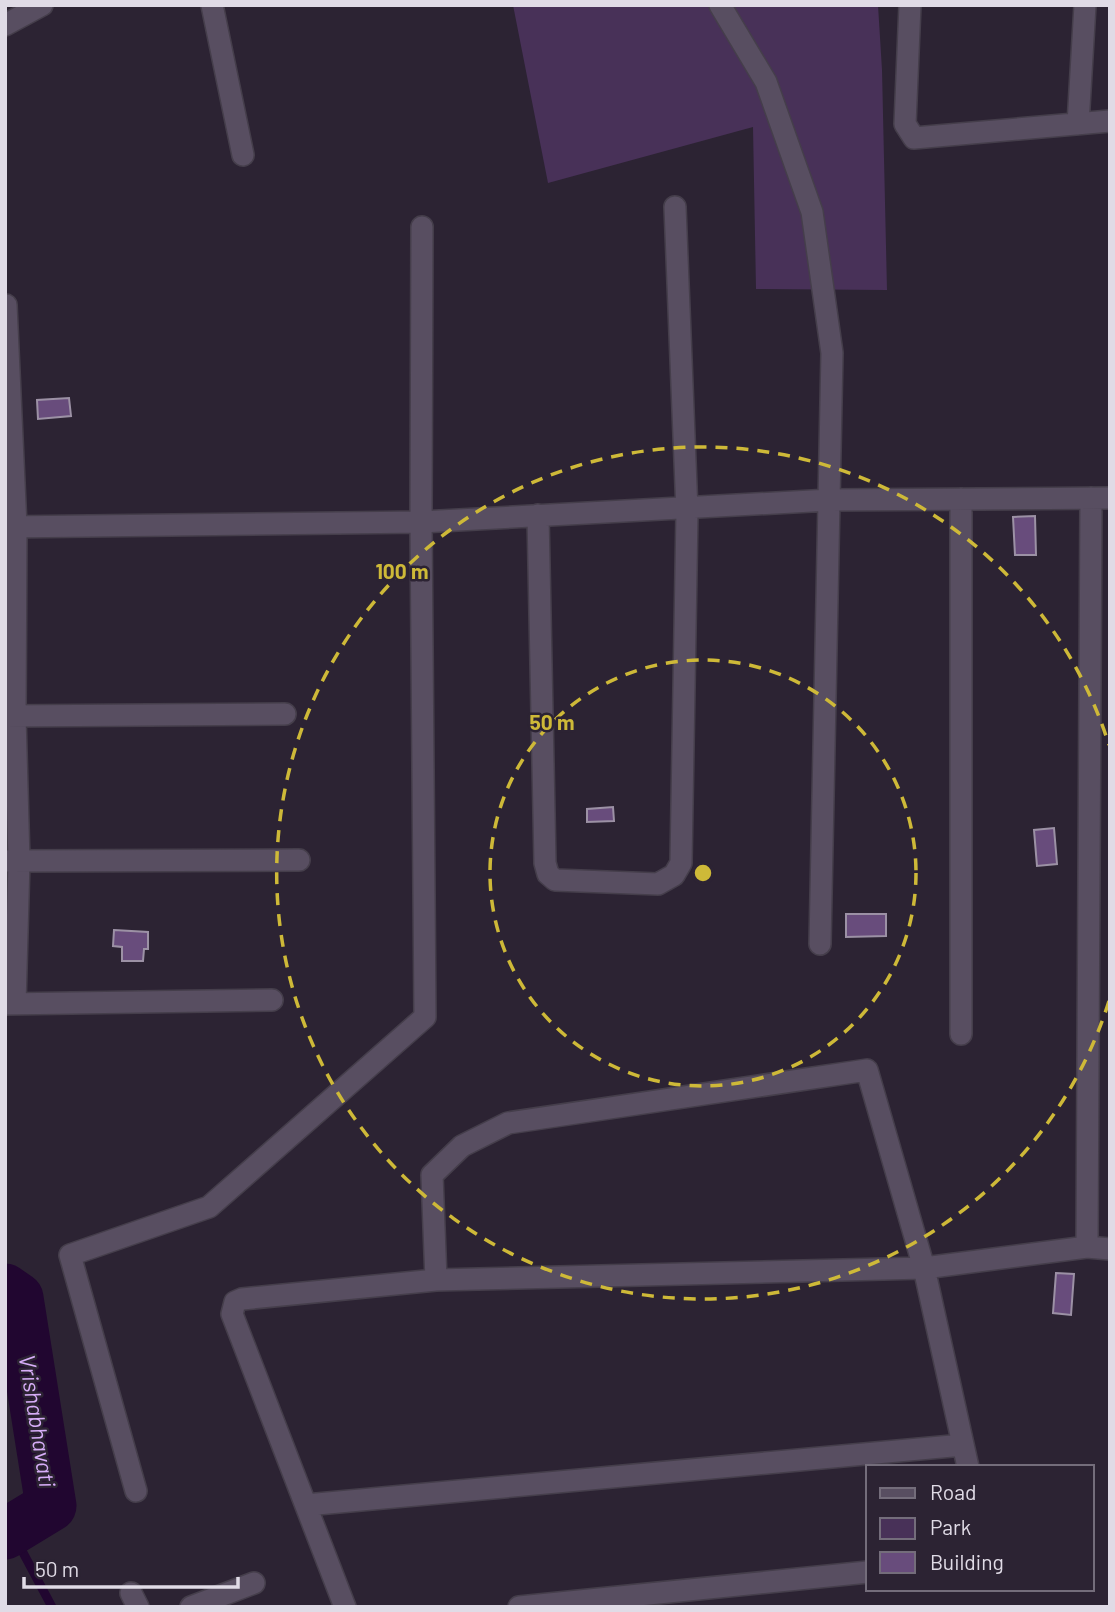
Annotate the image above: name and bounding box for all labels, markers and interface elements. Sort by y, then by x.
text: 100 m [375,558,429,583]
text: 50 m [529,709,575,734]
centre of rings [691,861,715,885]
water label: Vrishabhavati [14,1352,62,1490]
legend [866,1465,1094,1591]
text: Road [930,1479,976,1504]
text: Park [930,1514,971,1539]
scale bar [24,1546,238,1590]
text: Building [930,1549,1004,1574]
text: 50 m [35,1556,79,1581]

